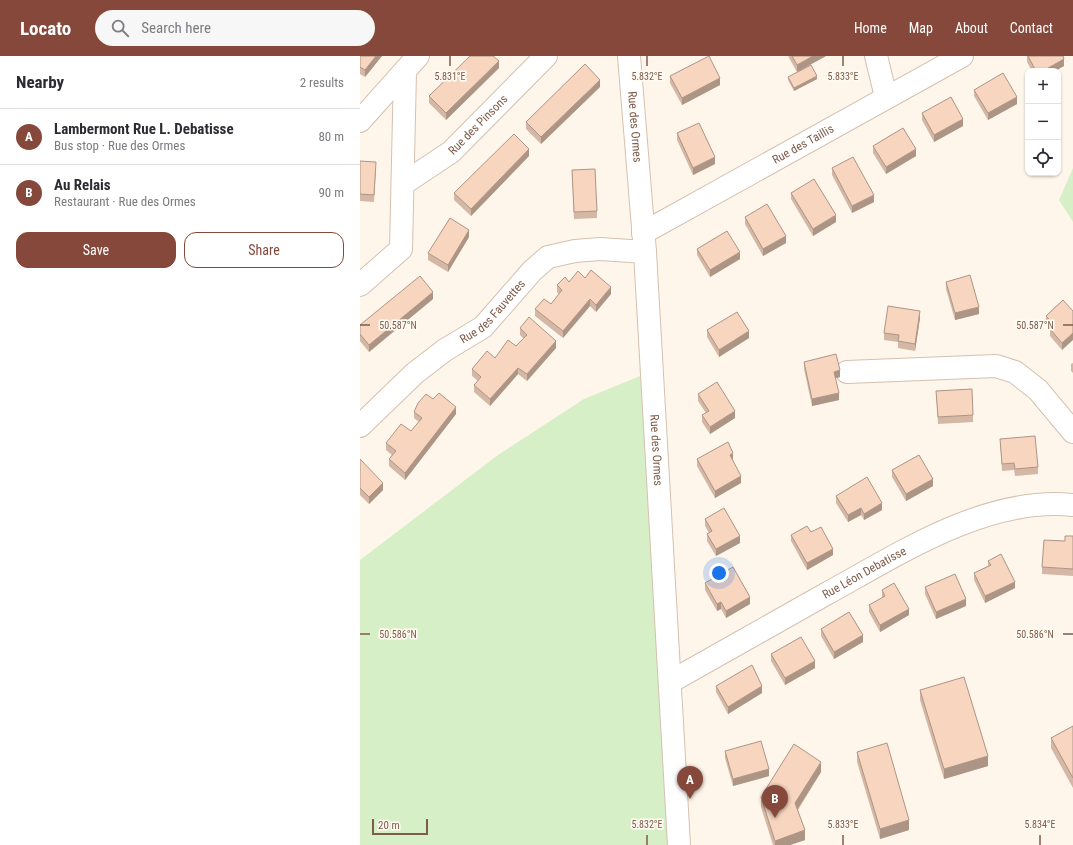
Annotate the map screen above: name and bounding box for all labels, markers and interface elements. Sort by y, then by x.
search box [95,10,375,46]
text: Locato [20,17,71,40]
icon: search [109,17,131,39]
text: Search here [141,19,211,37]
text: Home [854,20,887,36]
text: Map [909,20,933,36]
text: About [955,20,988,36]
text: Contact [1010,20,1053,36]
map controls [1025,68,1061,176]
button: + [1025,68,1061,104]
text: 5.831°E [434,71,466,82]
text: 5.832°E [631,71,663,82]
text: 5.833°E [827,71,859,82]
text: Nearby [16,72,64,92]
text: 2 results [300,75,344,90]
street label: Rue des Ormes [625,91,645,163]
street label: Rue des Pinsons [445,92,511,158]
button: − [1025,104,1061,140]
text: Lambermont Rue L. Debatisse [54,120,234,138]
street label: Rue des Taillis [770,122,836,167]
text: A [25,129,33,144]
text: 80 m [318,129,344,144]
text: Bus stop · Rue des Ormes [54,138,185,153]
button: locate [1025,140,1061,176]
text: Au Relais [54,176,111,194]
text: B [25,185,33,200]
text: 90 m [318,185,344,200]
text: Restaurant · Rue des Ormes [54,194,196,209]
button: Save [16,232,176,268]
button: Share [184,232,344,268]
street label: Rue des Fauvettes [457,277,528,346]
text: 50.587°N [379,320,417,331]
text: 50.587°N [1016,320,1054,331]
street label: Rue des Ormes [647,414,665,486]
street label: Rue Léon Debatisse [820,544,909,602]
your location [709,563,729,583]
text: 50.586°N [379,629,417,640]
text: 50.586°N [1016,629,1054,640]
pin: A [677,766,703,799]
pin: B [762,785,788,818]
scale bar [372,817,428,836]
text: 20 m [378,819,400,832]
text: 5.832°E [631,819,663,830]
text: 5.833°E [827,819,859,830]
text: 5.834°E [1024,819,1056,830]

